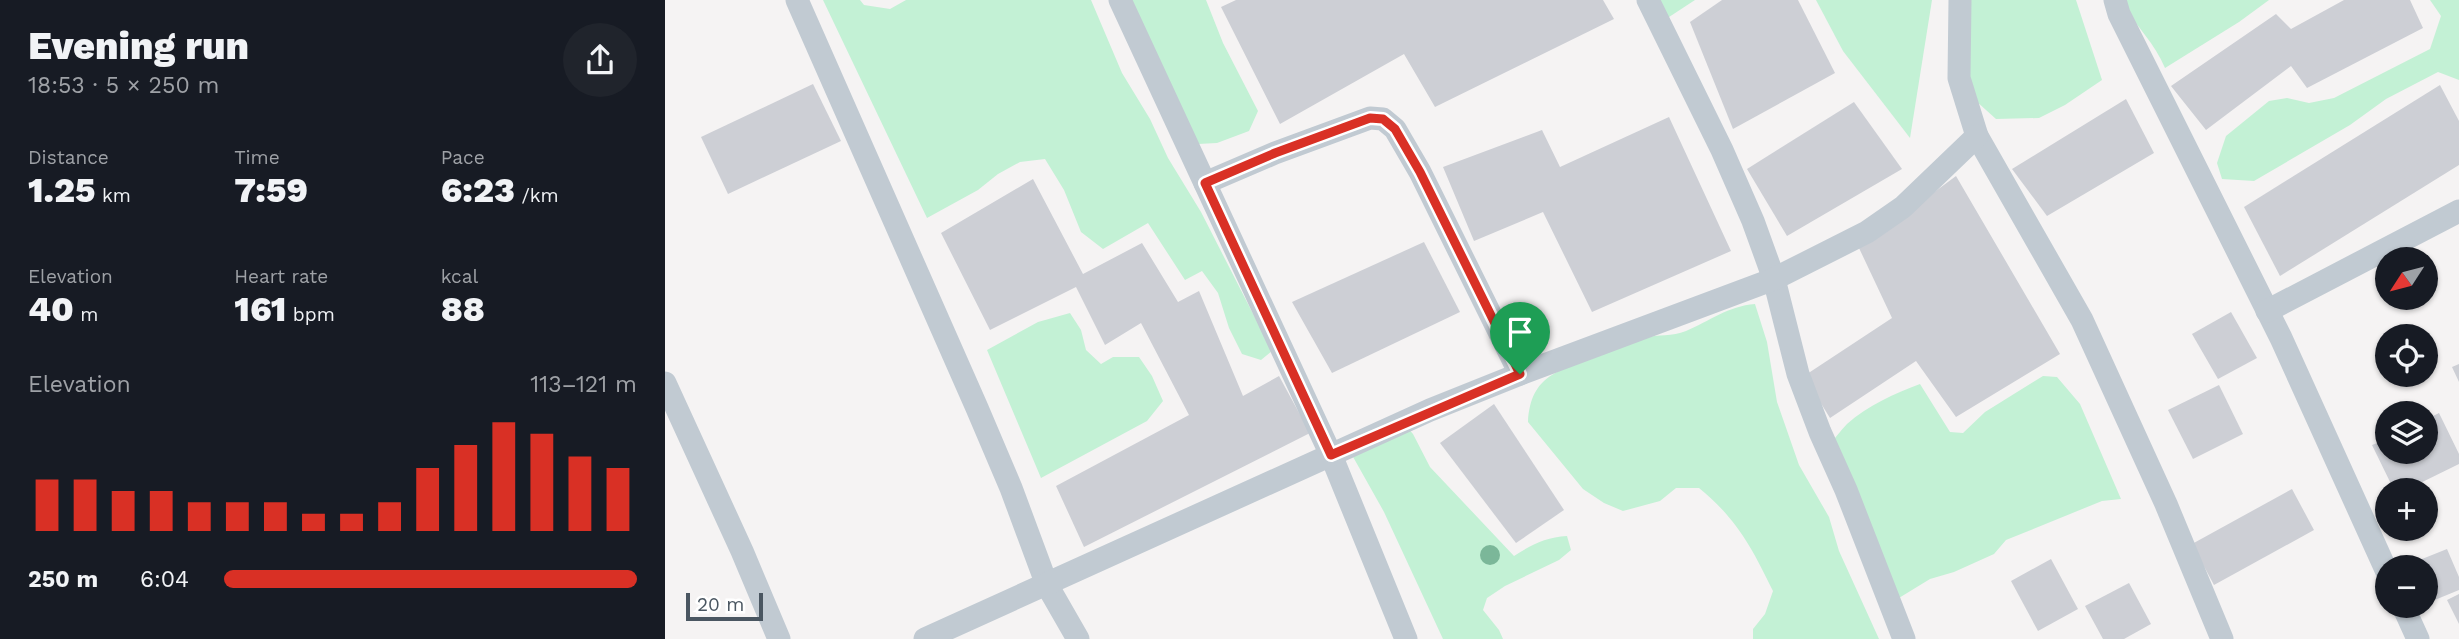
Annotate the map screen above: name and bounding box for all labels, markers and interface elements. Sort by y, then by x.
button: share [563,23,637,97]
text: Evening run [28,24,249,68]
text: 18:53 · 5 × 250 m [28,72,219,99]
text: Distance [28,146,109,169]
text: Time [234,146,280,169]
text: Pace [441,146,485,169]
text: 1.25 [28,169,96,211]
text: 7:59 [234,169,308,211]
text: 6:23 [441,169,515,211]
text: km [96,184,131,207]
text: /km [515,184,559,207]
north arrow [2375,247,2438,310]
map controls [2375,247,2438,618]
text: Elevation [28,265,113,288]
text: Heart rate [234,265,328,288]
text: kcal [441,265,478,288]
text: 40 [28,288,74,330]
text: 161 [234,288,286,330]
text: 88 [441,288,485,330]
pin [1490,302,1550,374]
text: m [74,303,98,326]
text: bpm [286,303,335,326]
icon: arrive [1501,313,1539,351]
button: locate [2375,324,2438,387]
text: Elevation [28,371,131,398]
text: 113–121 m [530,371,637,398]
button: layers [2375,401,2438,464]
button: + [2375,478,2438,541]
button: − [2375,555,2438,618]
text: 250 m [28,566,98,593]
text: 6:04 [140,566,189,593]
scale bar [686,590,763,622]
text: 20 m [697,593,744,616]

